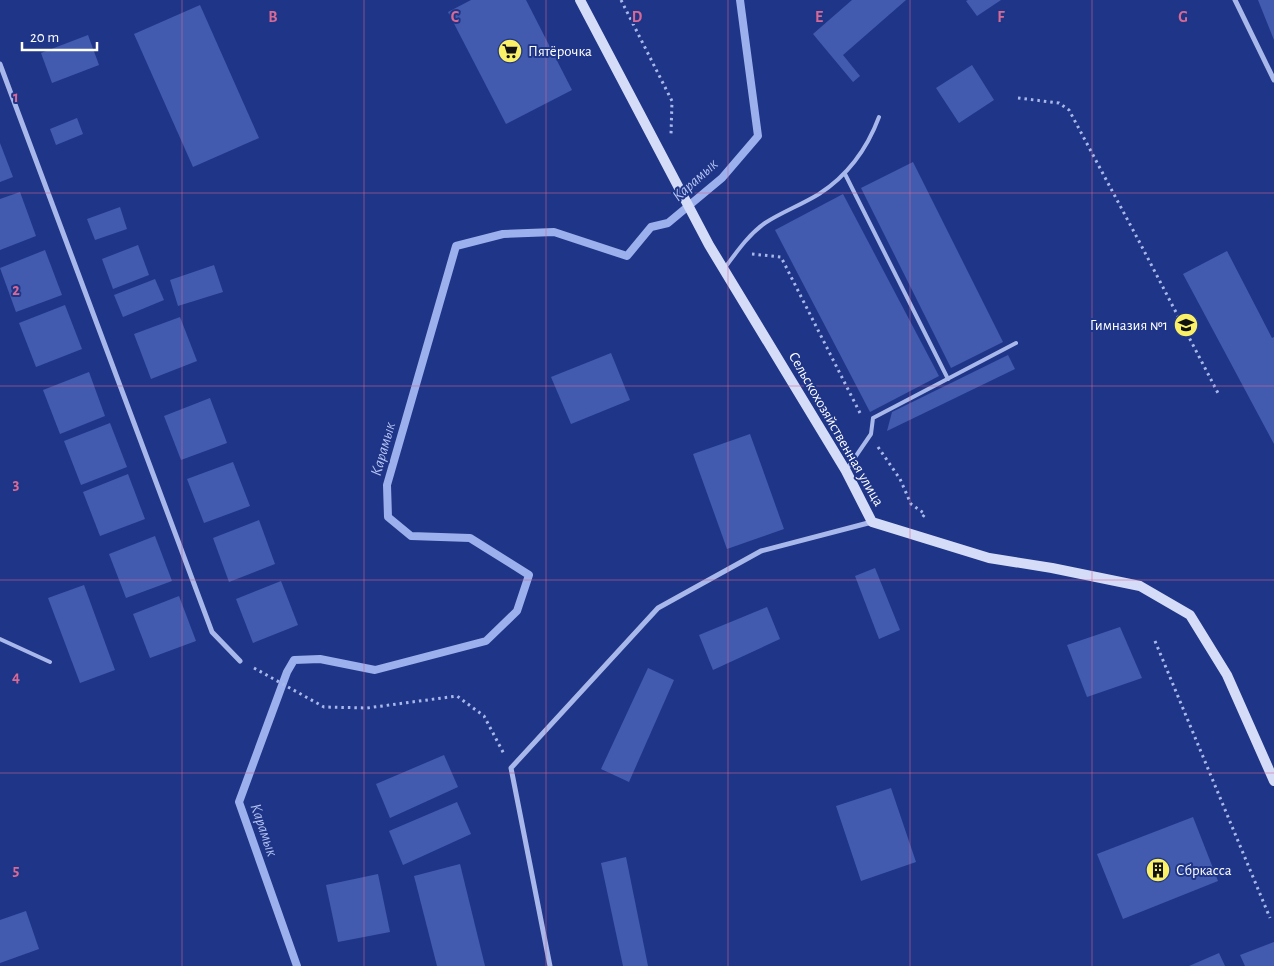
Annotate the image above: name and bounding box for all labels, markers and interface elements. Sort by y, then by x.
text: B [268,9,278,25]
text: C [451,9,460,25]
text: D [632,9,643,25]
text: E [815,9,823,25]
text: F [997,9,1005,25]
text: G [1178,9,1188,25]
scale bar [22,20,98,52]
text: 20 m [30,30,59,45]
supermarket icon: Пятёрочка [497,38,523,64]
place label: Пятёрочка [528,44,592,59]
text: 1 [13,89,19,105]
water label: Карамык [669,155,722,205]
text: 2 [12,282,20,298]
school or university icon: Гимназия №1 [1173,312,1199,338]
place label: Гимназия №1 [1090,318,1168,333]
street label: Сельскохозяйственная улица [786,349,886,509]
water label: Карамык [368,420,399,478]
text: 3 [13,476,20,492]
text: 4 [12,669,20,685]
water label: Карамык [247,801,281,859]
building icon: Сбркасса [1145,857,1171,883]
text: 5 [13,862,20,878]
place label: Сбркасса [1176,863,1232,878]

